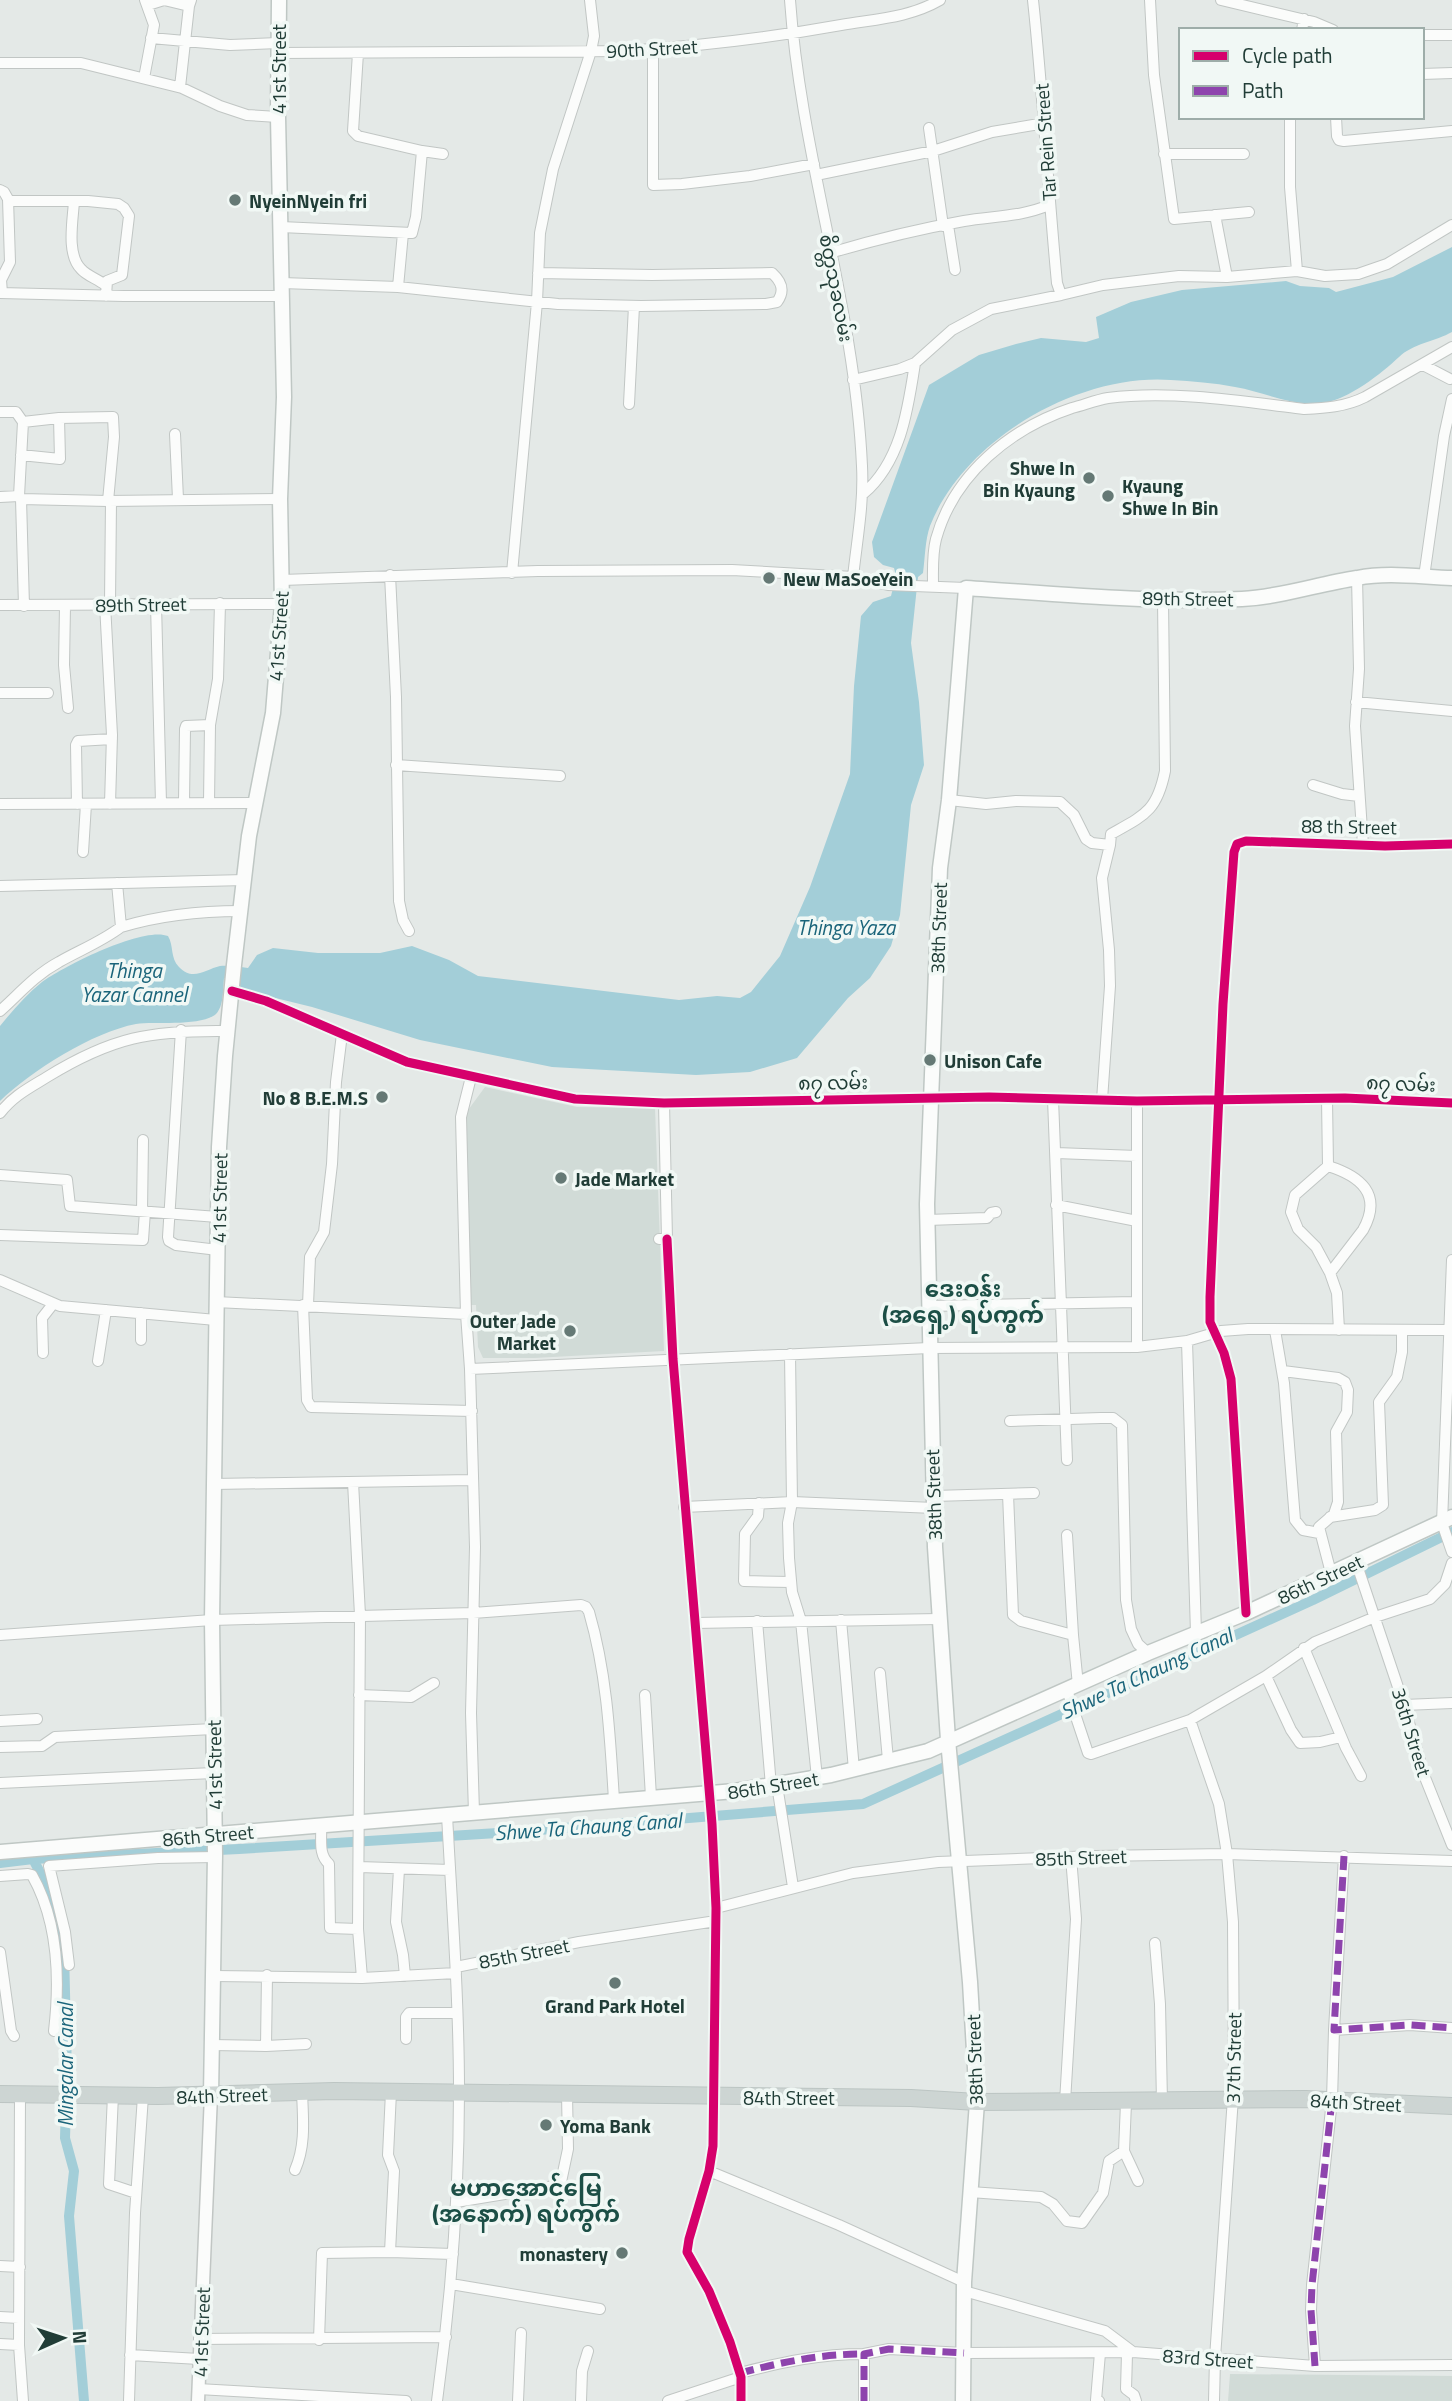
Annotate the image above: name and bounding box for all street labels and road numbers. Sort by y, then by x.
street label: 41st Street [264,24,293,114]
street label: 90th Street [606,31,699,65]
street label: Tar Rein Street [1026,82,1064,201]
street label: စိတ္တသုခလမ်း [809,232,862,345]
street label: 89th Street [1142,583,1234,613]
street label: 89th Street [95,589,187,619]
street label: 41st Street [260,590,296,682]
street label: 88 th Street [1301,811,1397,841]
street label: 38th Street [922,882,954,974]
street label: ၈၇ လမ်း [798,1067,868,1099]
street label: ၈၇ လမ်း [1366,1067,1436,1101]
street label: 41st Street [204,1152,234,1243]
street label: 38th Street [917,1449,949,1541]
street label: 86th Street [1272,1546,1368,1611]
street label: 36th Street [1385,1684,1439,1780]
street label: 41st Street [199,1719,229,1810]
street label: 86th Street [726,1763,821,1806]
street label: 86th Street [161,1817,255,1853]
street label: 85th Street [1035,1841,1127,1873]
street label: 85th Street [476,1930,572,1976]
street label: 37th Street [1218,2012,1248,2104]
street label: 38th Street [958,2014,990,2106]
street label: 84th Street [176,2079,268,2111]
street label: 84th Street [743,2083,835,2112]
street label: 84th Street [1310,2085,1403,2119]
street label: 41st Street [185,2286,217,2377]
street label: 83rd Street [1162,2340,1255,2376]

